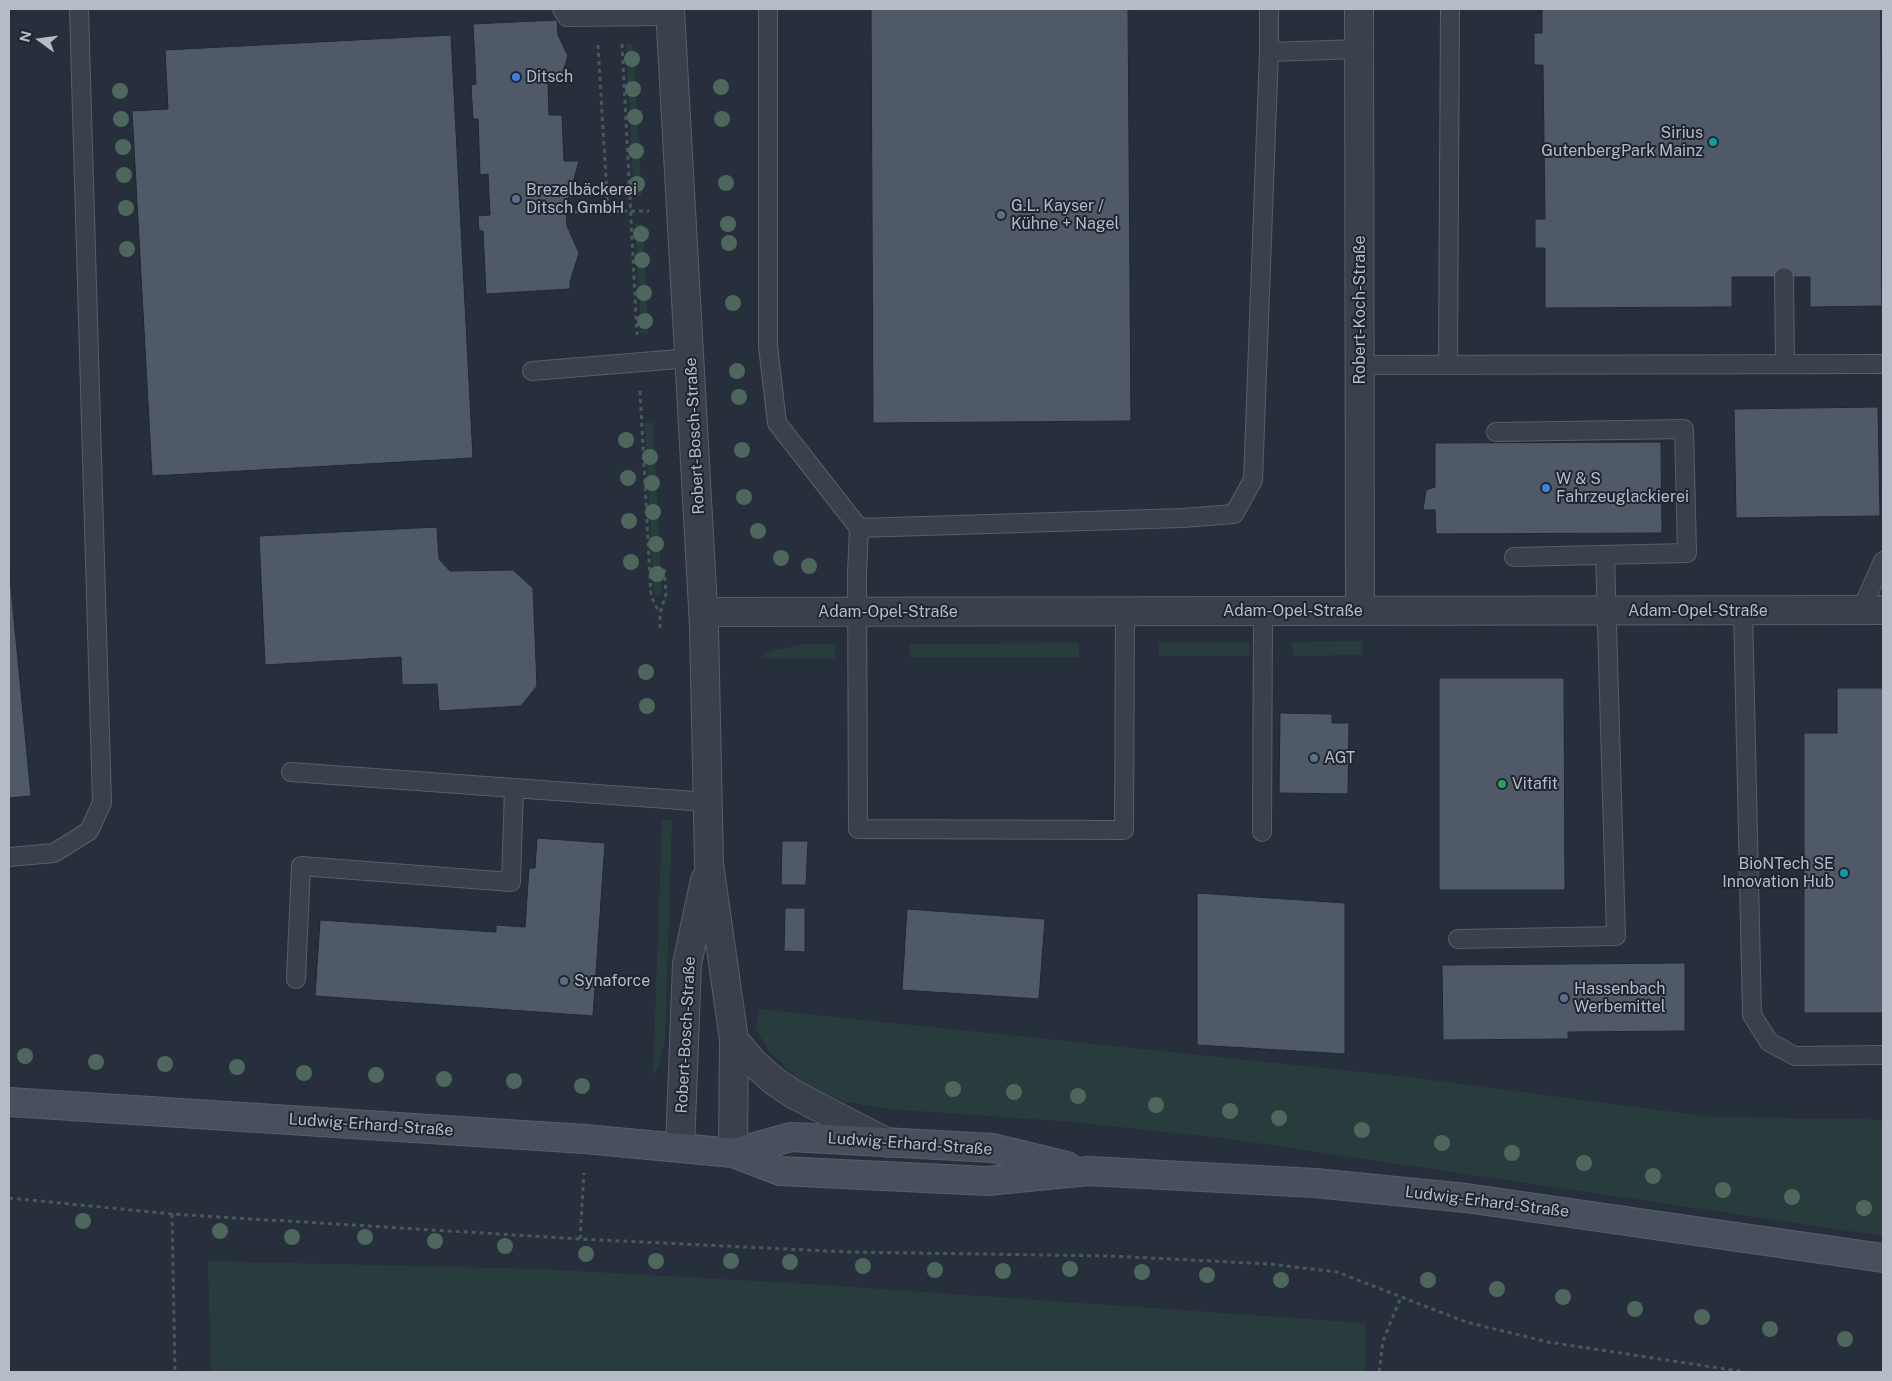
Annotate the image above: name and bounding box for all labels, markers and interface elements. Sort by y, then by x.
north arrow [15,15,65,65]
text: N [16,29,35,44]
place label: Ditsch [526,67,573,87]
marker: Ditsch [510,71,522,83]
place label: Sirius GutenbergPark Mainz [1541,123,1703,161]
marker: Sirius GutenbergPark Mainz [1707,136,1719,148]
place label: Brezelbäckerei Ditsch GmbH [526,180,637,218]
marker: Brezelbäckerei Ditsch GmbH [510,193,522,205]
place label: G.L. Kayser / Kühne + Nagel [1011,196,1119,234]
marker: G.L. Kayser / Kühne + Nagel [995,209,1007,221]
street label: Robert-Koch-Straße [1350,235,1370,385]
street label: Robert-Bosch-Straße [681,357,709,515]
place label: W & S Fahrzeuglackierei [1556,469,1689,507]
marker: W & S Fahrzeuglackierei [1540,482,1552,494]
street label: Adam-Opel-Straße [1223,601,1363,621]
street label: Adam-Opel-Straße [1628,601,1768,621]
street label: Adam-Opel-Straße [818,602,958,622]
place label: AGT [1324,748,1355,768]
marker: AGT [1308,752,1320,764]
place label: Vitafit [1512,774,1558,794]
marker: Vitafit [1496,778,1508,790]
place label: BioNTech SE Innovation Hub [1722,854,1834,892]
marker: BioNTech SE Innovation Hub [1838,867,1850,879]
street label: Robert-Bosch-Straße [672,956,700,1114]
place label: Synaforce [574,971,650,991]
marker: Synaforce [558,975,570,987]
place label: Hassenbach Werbemittel [1574,979,1666,1017]
marker: Hassenbach Werbemittel [1558,992,1570,1004]
street label: Ludwig-Erhard-Straße [288,1110,454,1140]
street label: Ludwig-Erhard-Straße [827,1129,993,1159]
street label: Ludwig-Erhard-Straße [1404,1182,1570,1222]

